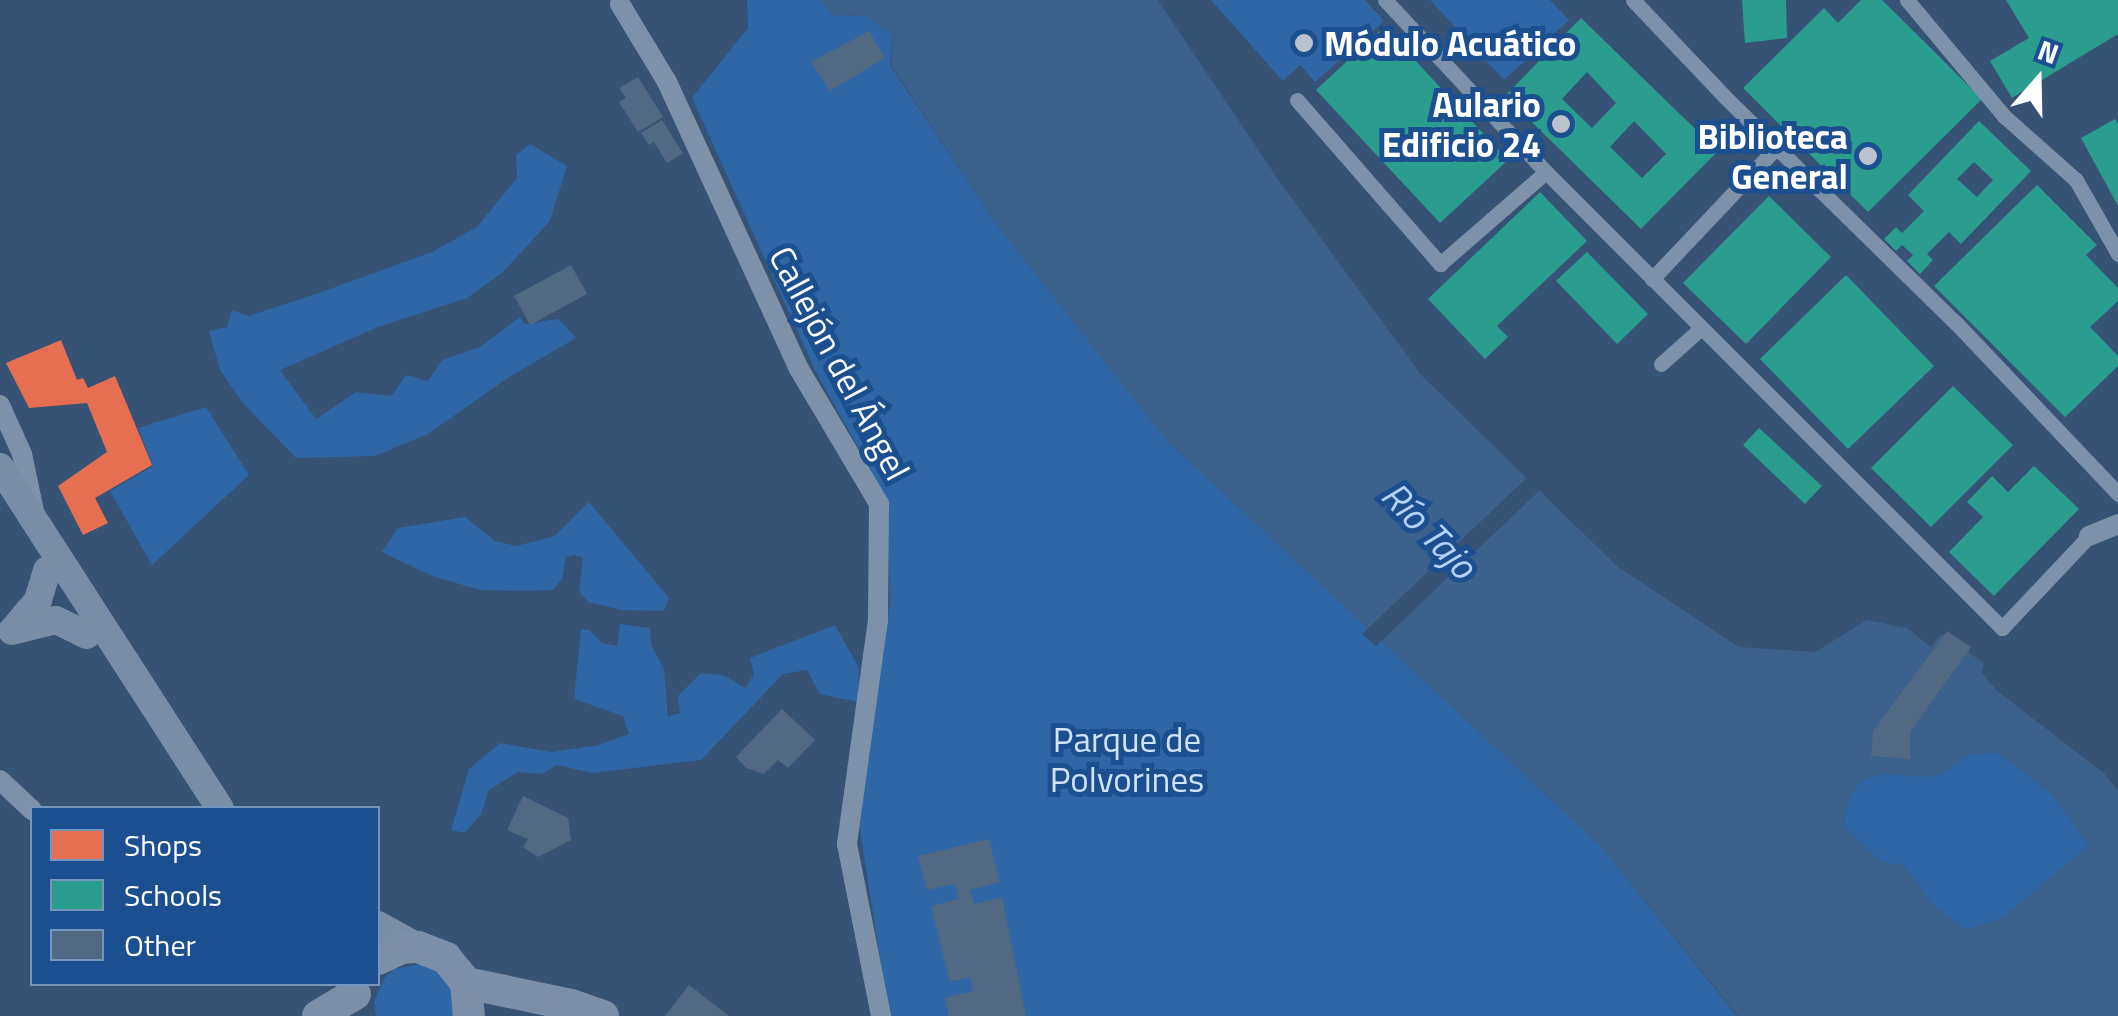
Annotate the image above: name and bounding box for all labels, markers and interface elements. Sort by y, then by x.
place label: Módulo Acuático [1324,22,1576,64]
text: N [2032,28,2065,75]
north arrow [1988,30,2088,130]
marker: Módulo Acuático [1293,32,1315,54]
place label: Aulario Edificio 24 [1382,83,1541,165]
marker: Aulario Edificio 24 [1550,113,1572,135]
place label: Biblioteca General [1697,115,1848,197]
marker: Biblioteca General [1857,145,1879,167]
street label: Callejón del Ángel [761,239,919,487]
water label: Río Tajo [1372,472,1486,588]
park label: Parque de Polvorines [1050,718,1204,800]
legend [30,806,380,986]
text: Shops [124,822,202,868]
text: Schools [124,872,222,918]
text: Other [124,922,196,968]

